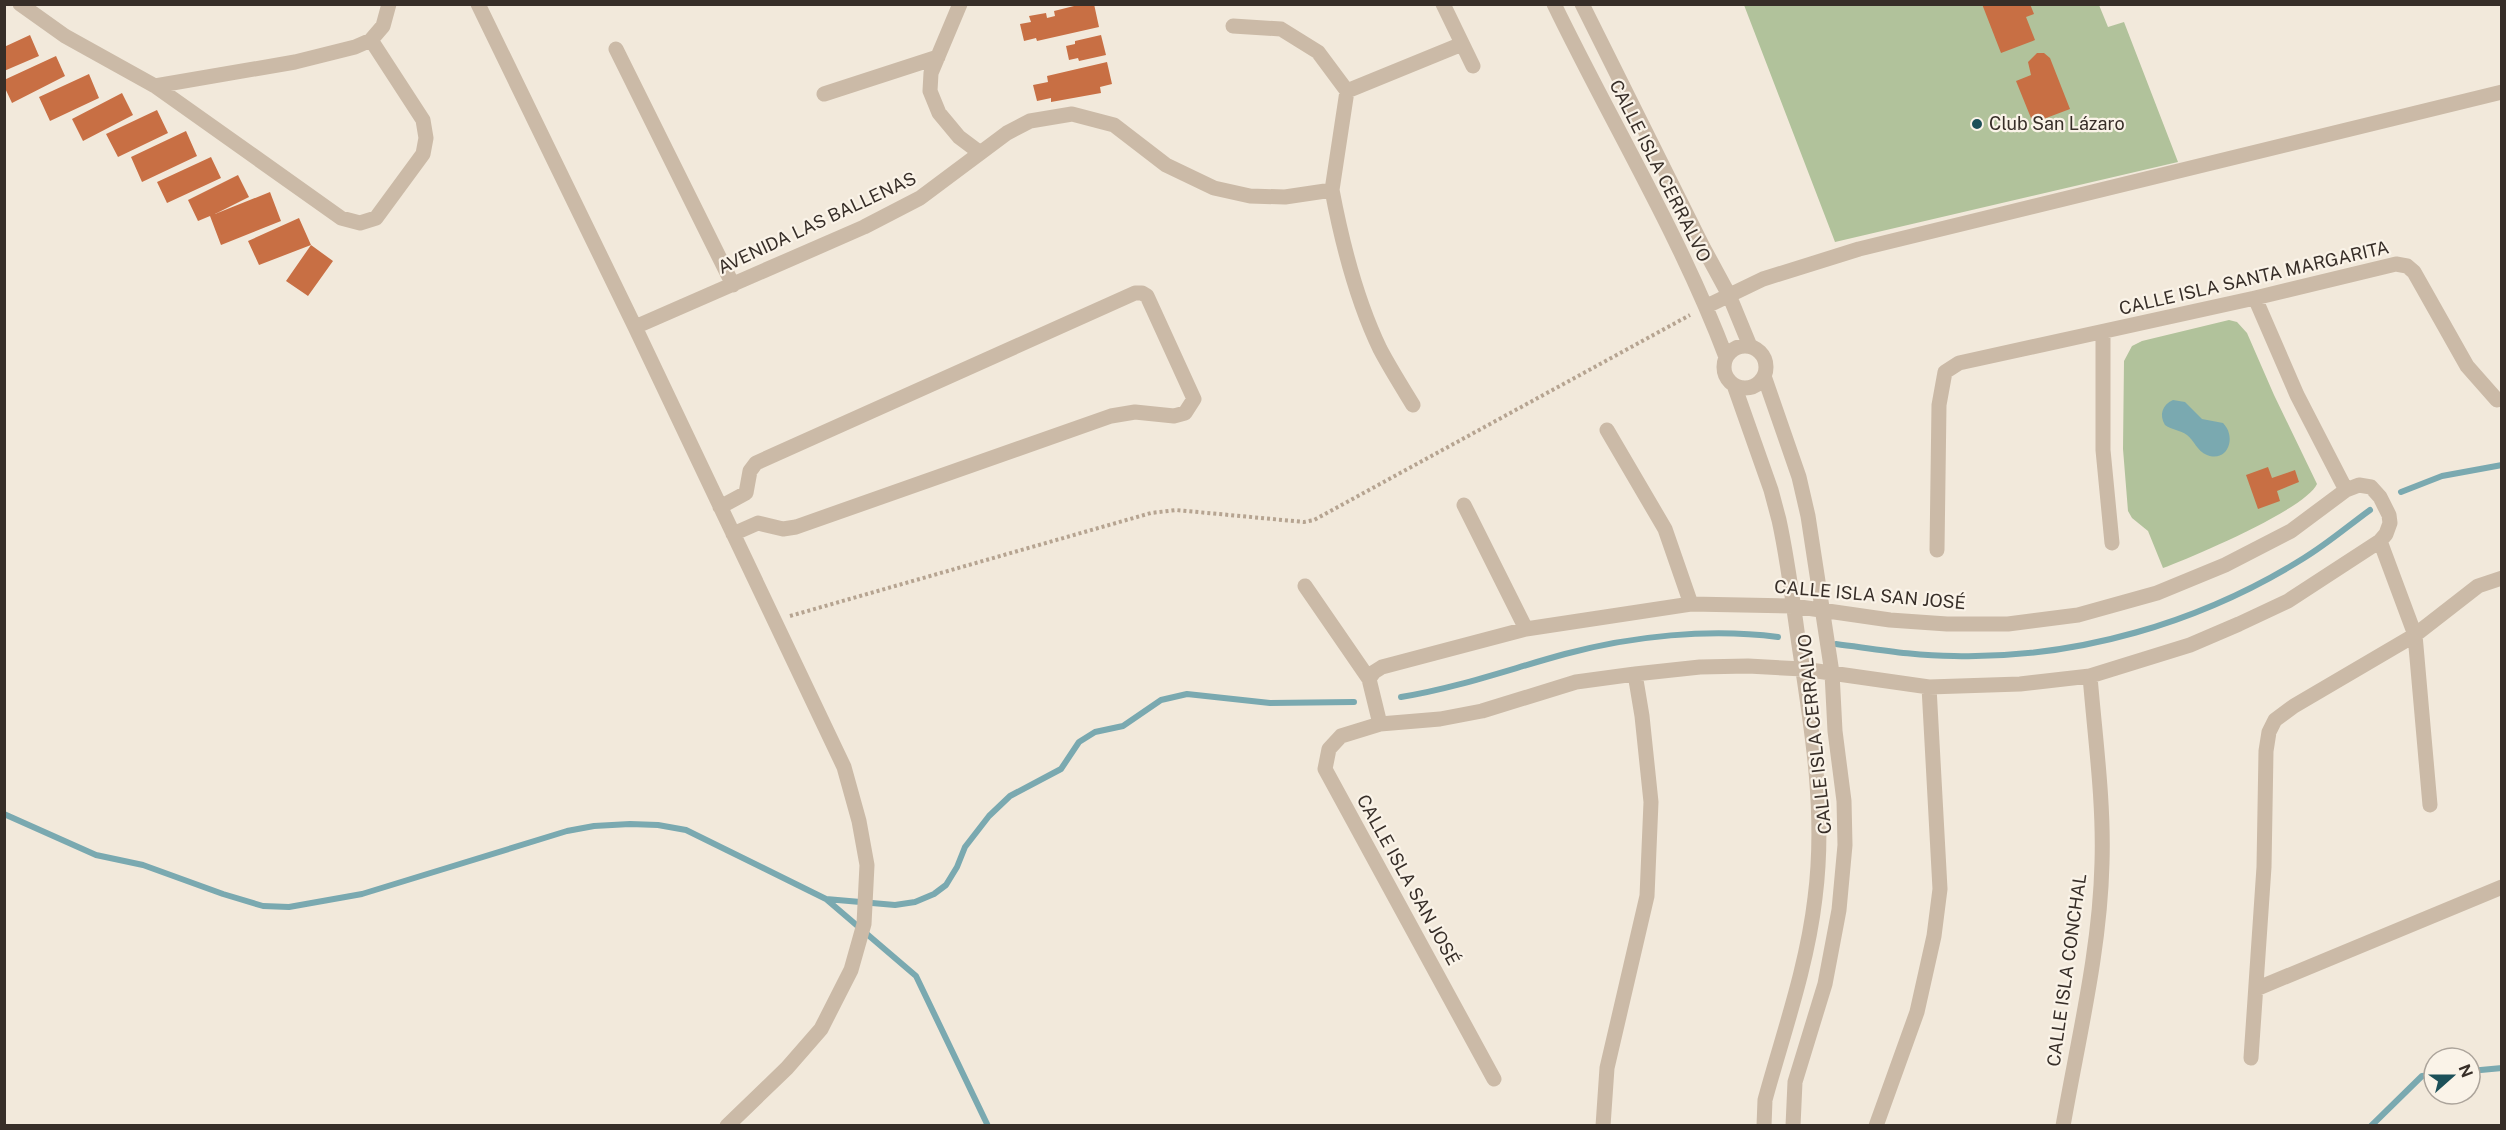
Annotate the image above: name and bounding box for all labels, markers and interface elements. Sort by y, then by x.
street label: CALLE ISLA CERRALVO [1605,76,1716,265]
place label: Club San Lázaro [1989,113,2125,134]
marker: Club San Lázaro [1970,117,1984,131]
street label: AVENIDA LAS BALLENAS [714,167,919,278]
street label: CALLE ISLA SANTA MARGARITA [2117,236,2391,319]
street label: CALLE ISLA SAN JOSÉ [1774,575,1967,613]
street label: CALLE ISLA CERRALVO [1794,633,1835,835]
street label: CALLE ISLA SAN JOSÉ [1353,790,1465,969]
street label: CALLE ISLA CONCHAL [2043,872,2090,1068]
north arrow [2422,1046,2482,1106]
text: N [2454,1062,2477,1080]

